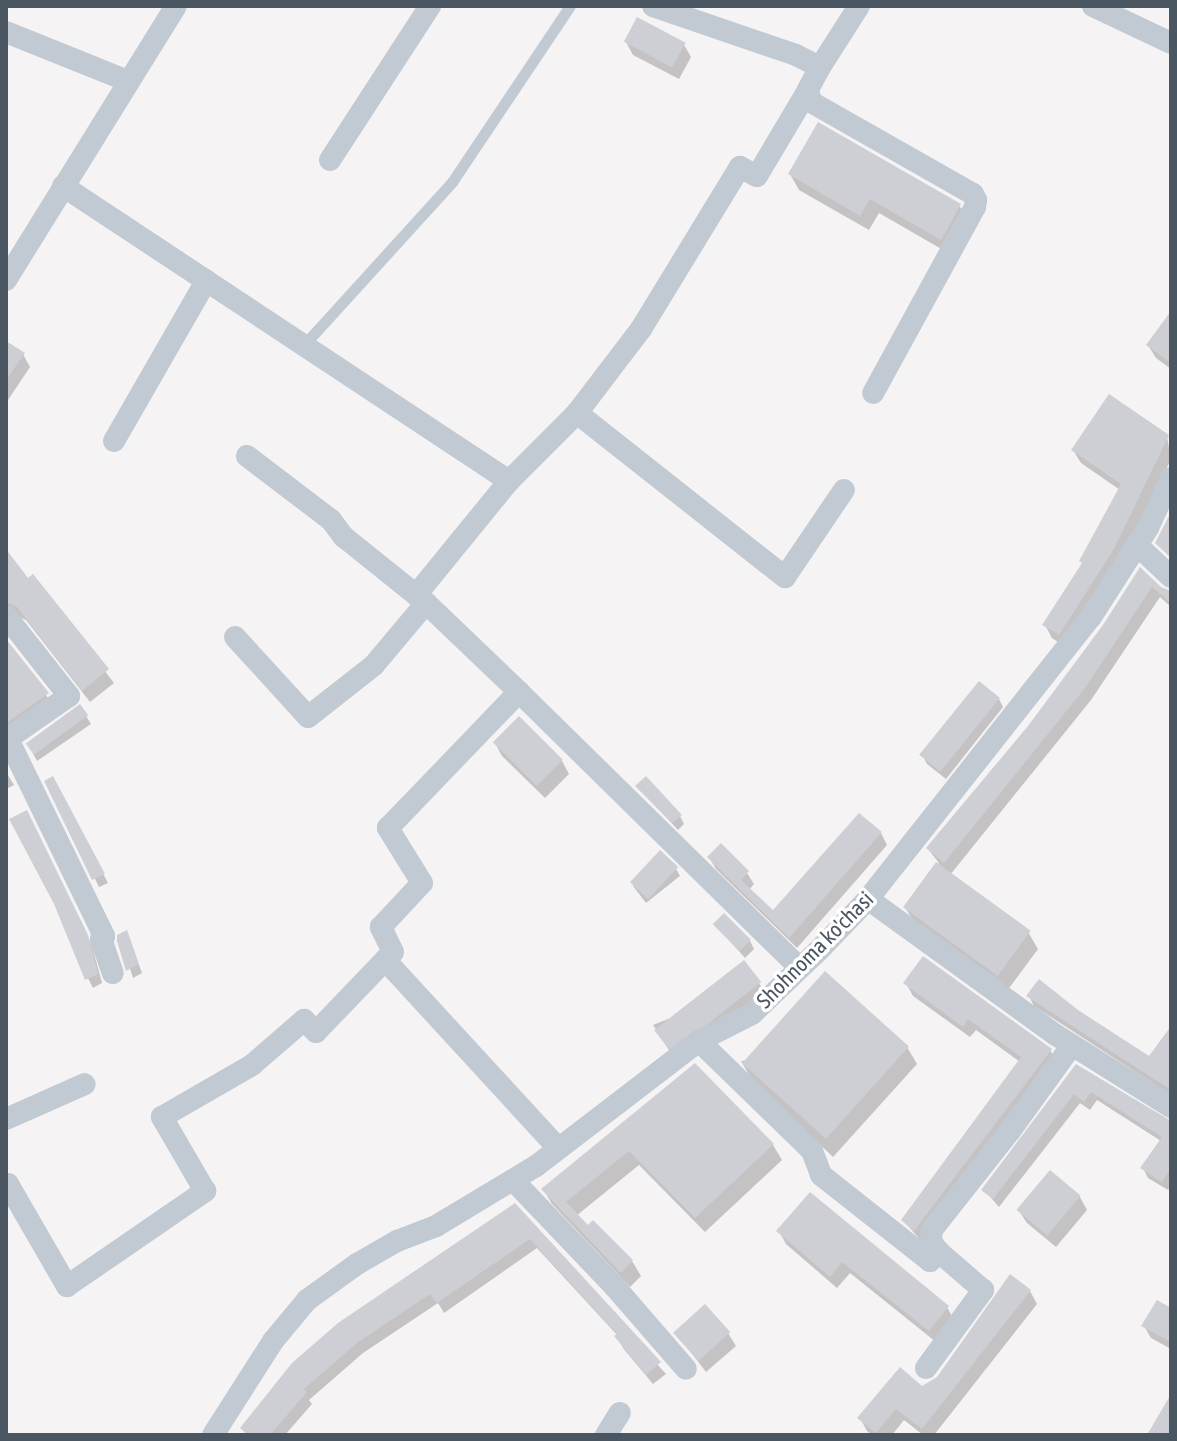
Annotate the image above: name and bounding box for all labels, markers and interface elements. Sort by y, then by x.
street label: Shohnoma ko'chasi [751,886,879,1014]

